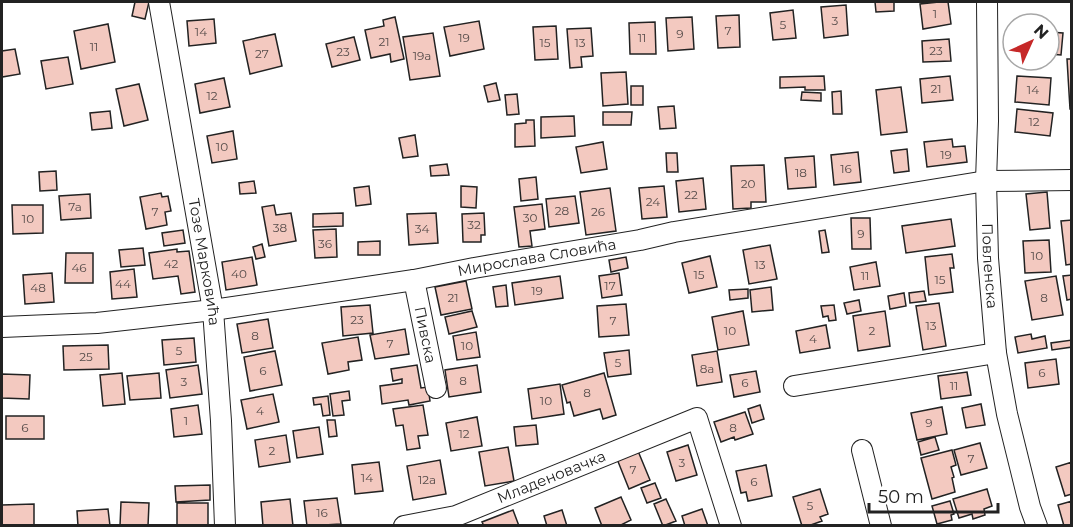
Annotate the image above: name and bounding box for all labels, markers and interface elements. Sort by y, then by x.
house number: 1 [933,6,937,21]
north arrow [1001,12,1061,72]
house number: 3 [832,13,839,28]
house number: 5 [780,17,787,32]
text: N [1030,20,1053,43]
house number: 7 [724,23,732,38]
house number: 14 [195,24,207,39]
house number: 9 [676,26,684,41]
house number: 19 [458,30,470,45]
house number: 11 [638,30,646,45]
house number: 21 [378,34,390,49]
house number: 15 [539,35,551,50]
house number: 13 [574,35,586,50]
house number: 11 [90,39,98,54]
house number: 23 [929,43,943,58]
house number: 23 [336,44,350,59]
house number: 27 [255,46,269,61]
house number: 19a [413,48,431,63]
house number: 21 [930,81,942,96]
house number: 14 [1027,82,1039,97]
house number: 12 [206,88,218,103]
house number: 12 [1028,114,1040,129]
house number: 10 [216,139,228,154]
house number: 19 [940,147,952,162]
house number: 16 [840,161,852,176]
house number: 18 [795,165,807,180]
house number: 20 [741,176,755,191]
house number: 22 [684,187,698,202]
house number: 24 [646,194,660,209]
street label: Тозе Марковића [185,197,224,326]
house number: 7a [68,199,82,214]
house number: 28 [555,203,570,218]
house number: 7 [151,204,159,219]
house number: 26 [591,204,605,219]
house number: 30 [523,210,537,225]
house number: 10 [22,211,34,226]
house number: 32 [467,217,481,232]
house number: 38 [273,220,288,235]
house number: 34 [415,221,429,236]
street label: Повленска [978,223,1002,309]
house number: 9 [857,226,865,241]
street label: Мирослава Словића [456,234,618,280]
house number: 36 [318,236,332,251]
house number: 10 [1031,248,1043,263]
house number: 42 [164,256,179,271]
house number: 13 [754,257,766,272]
house number: 46 [71,260,87,275]
house number: 40 [231,266,247,281]
house number: 15 [693,267,705,282]
house number: 11 [861,268,869,283]
house number: 15 [934,272,946,287]
house number: 44 [115,276,131,291]
house number: 17 [604,278,616,293]
house number: 48 [30,280,46,295]
house number: 19 [531,283,543,298]
house number: 21 [447,290,459,305]
house number: 8 [1040,290,1048,305]
street label: Пивска [411,305,441,365]
house number: 23 [350,312,364,327]
house number: 7 [609,313,617,328]
house number: 13 [925,318,937,333]
house number: 10 [724,323,736,338]
house number: 2 [869,323,876,338]
house number: 8 [251,328,259,343]
house number: 4 [809,331,817,346]
house number: 7 [386,336,394,351]
house number: 10 [461,338,473,353]
house number: 5 [176,343,183,358]
house number: 25 [79,349,93,364]
house number: 5 [615,355,622,370]
house number: 8a [700,361,714,376]
house number: 6 [259,363,267,378]
house number: 6 [1038,365,1046,380]
house number: 8 [459,373,467,388]
house number: 3 [181,374,188,389]
house number: 6 [741,375,749,390]
house number: 11 [950,378,958,393]
house number: 8 [583,385,591,400]
house number: 10 [540,393,552,408]
house number: 4 [256,403,264,418]
house number: 1 [184,413,188,428]
house number: 9 [925,415,933,430]
house number: 6 [21,420,29,435]
house number: 8 [729,420,737,435]
house number: 12 [458,426,470,441]
house number: 2 [269,443,276,458]
street label: Младеновачка [494,446,608,507]
house number: 7 [967,451,975,466]
house number: 3 [679,455,686,470]
house number: 7 [629,462,637,477]
house number: 14 [361,470,373,485]
house number: 12a [418,472,436,487]
house number: 6 [750,474,758,489]
scale bar [869,476,998,514]
text: 50 m [878,486,924,508]
house number: 5 [807,498,814,513]
house number: 16 [316,505,328,520]

